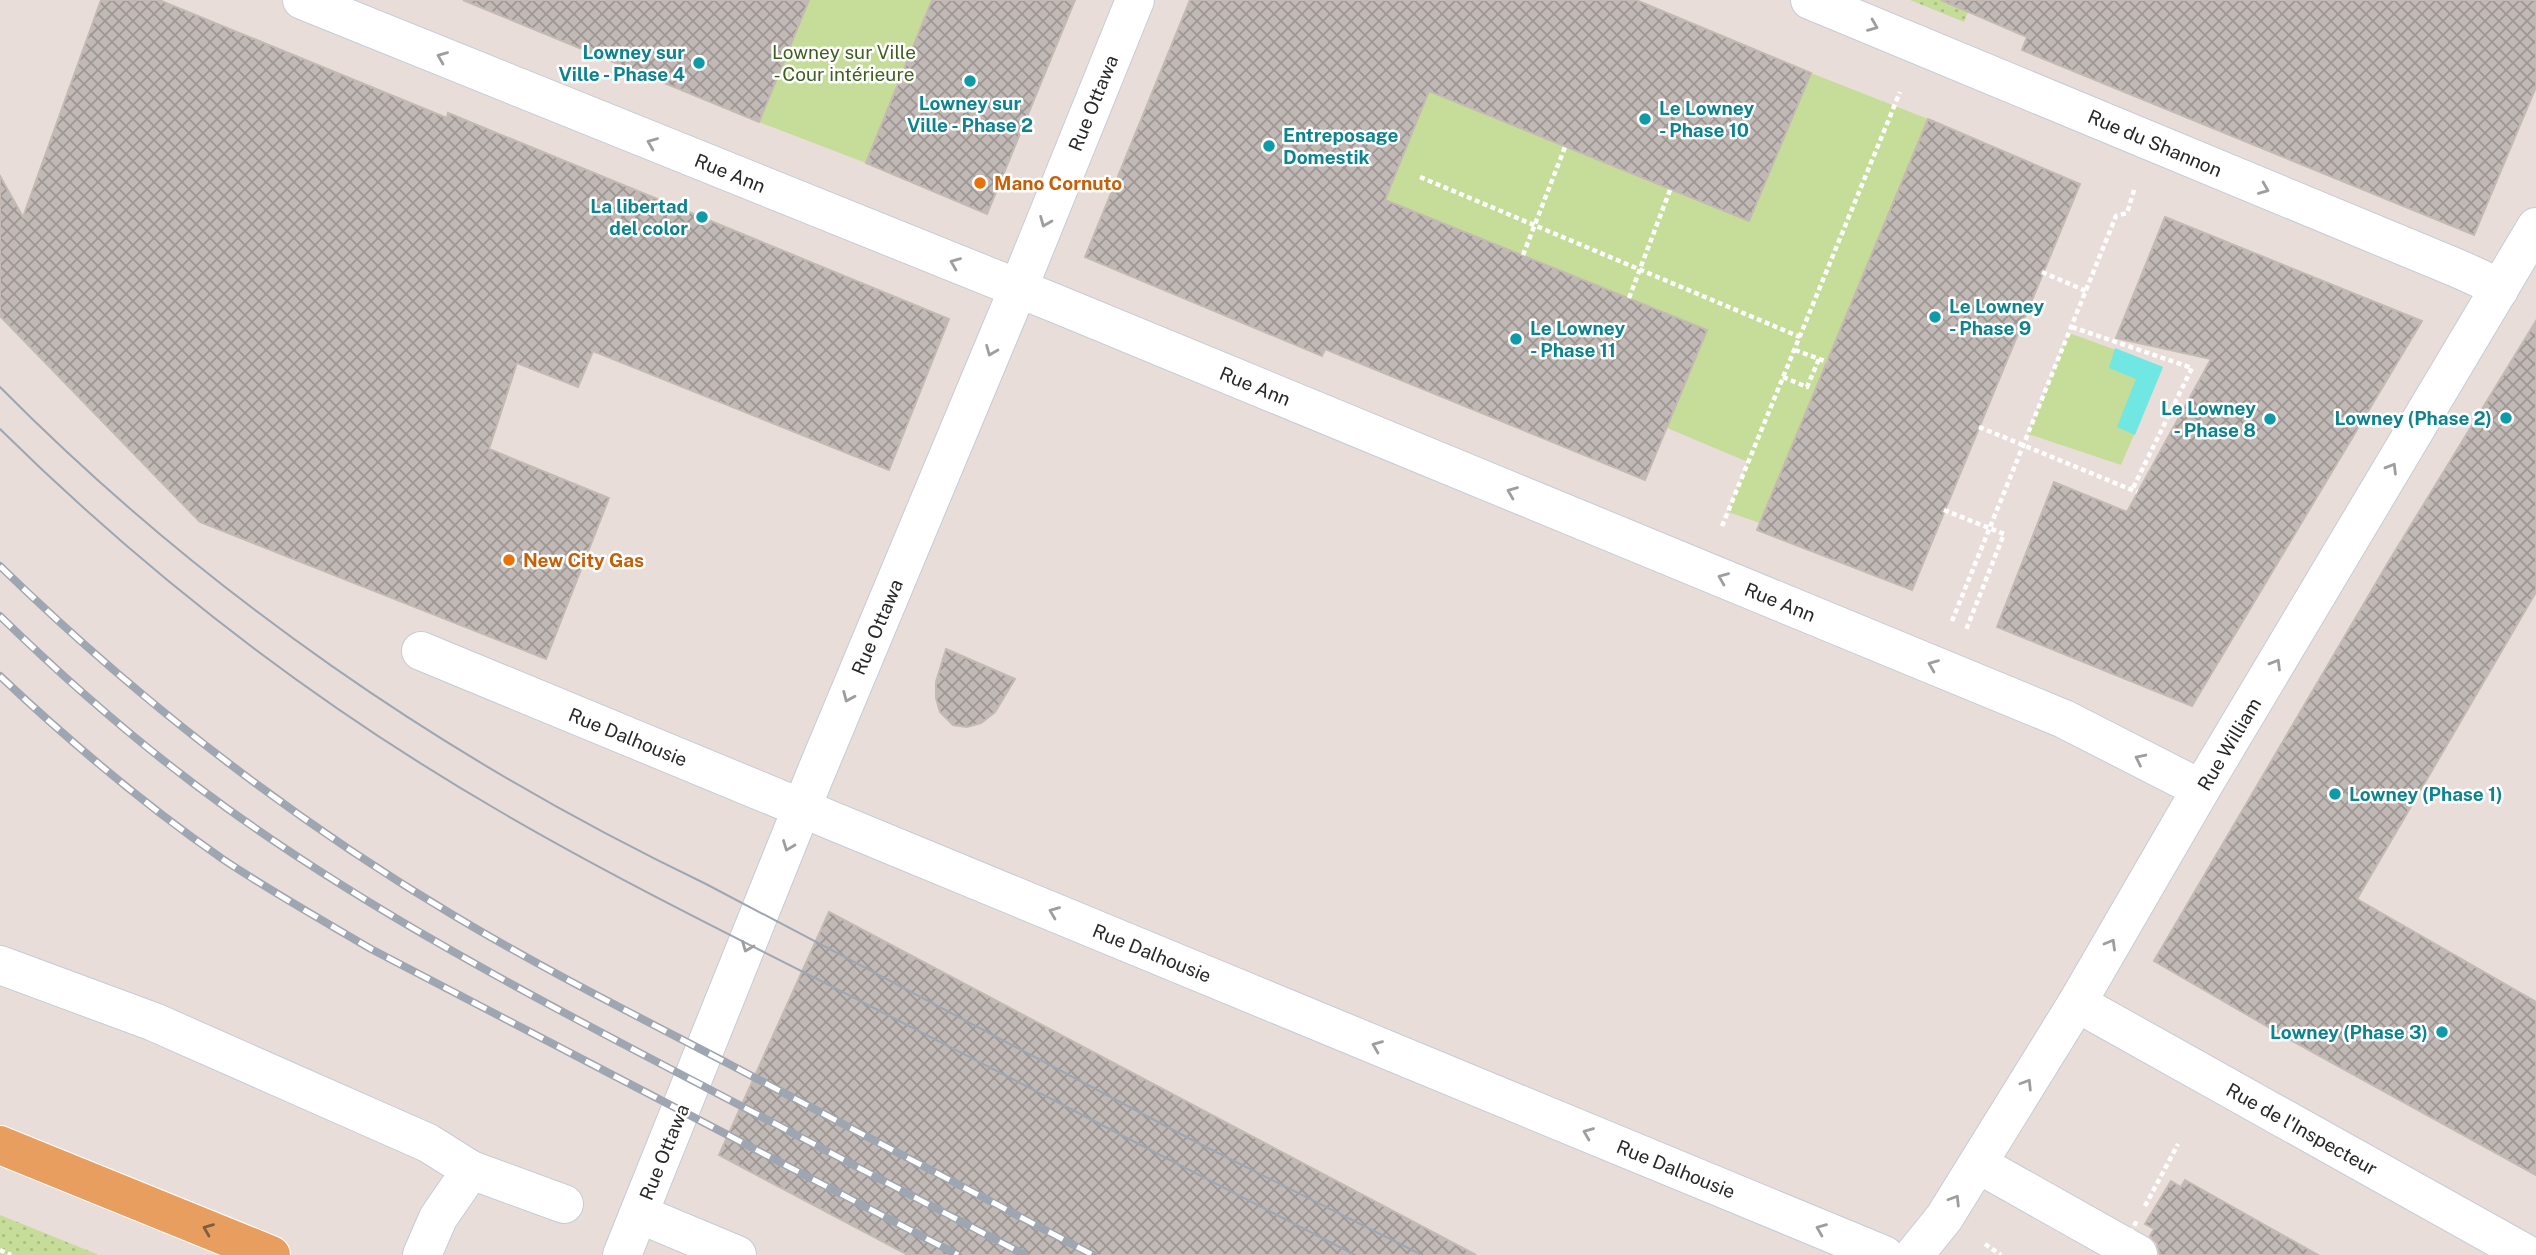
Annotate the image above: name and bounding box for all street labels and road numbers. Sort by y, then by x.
street label: Rue Ottawa [1064,52,1122,154]
street label: Rue du Shannon [2085,105,2225,181]
street label: Rue Ann [691,149,769,197]
street label: Rue Ann [1216,362,1294,410]
street label: Rue Ottawa [847,576,907,678]
street label: Rue Ann [1741,578,1819,626]
street label: Rue William [2193,694,2265,794]
street label: Rue Dalhousie [565,703,691,771]
street label: Rue Dalhousie [1089,919,1215,987]
street label: Rue de l'Inspecteur [2223,1078,2381,1180]
street label: Rue Ottawa [635,1101,693,1203]
street label: Rue Dalhousie [1613,1135,1739,1203]

